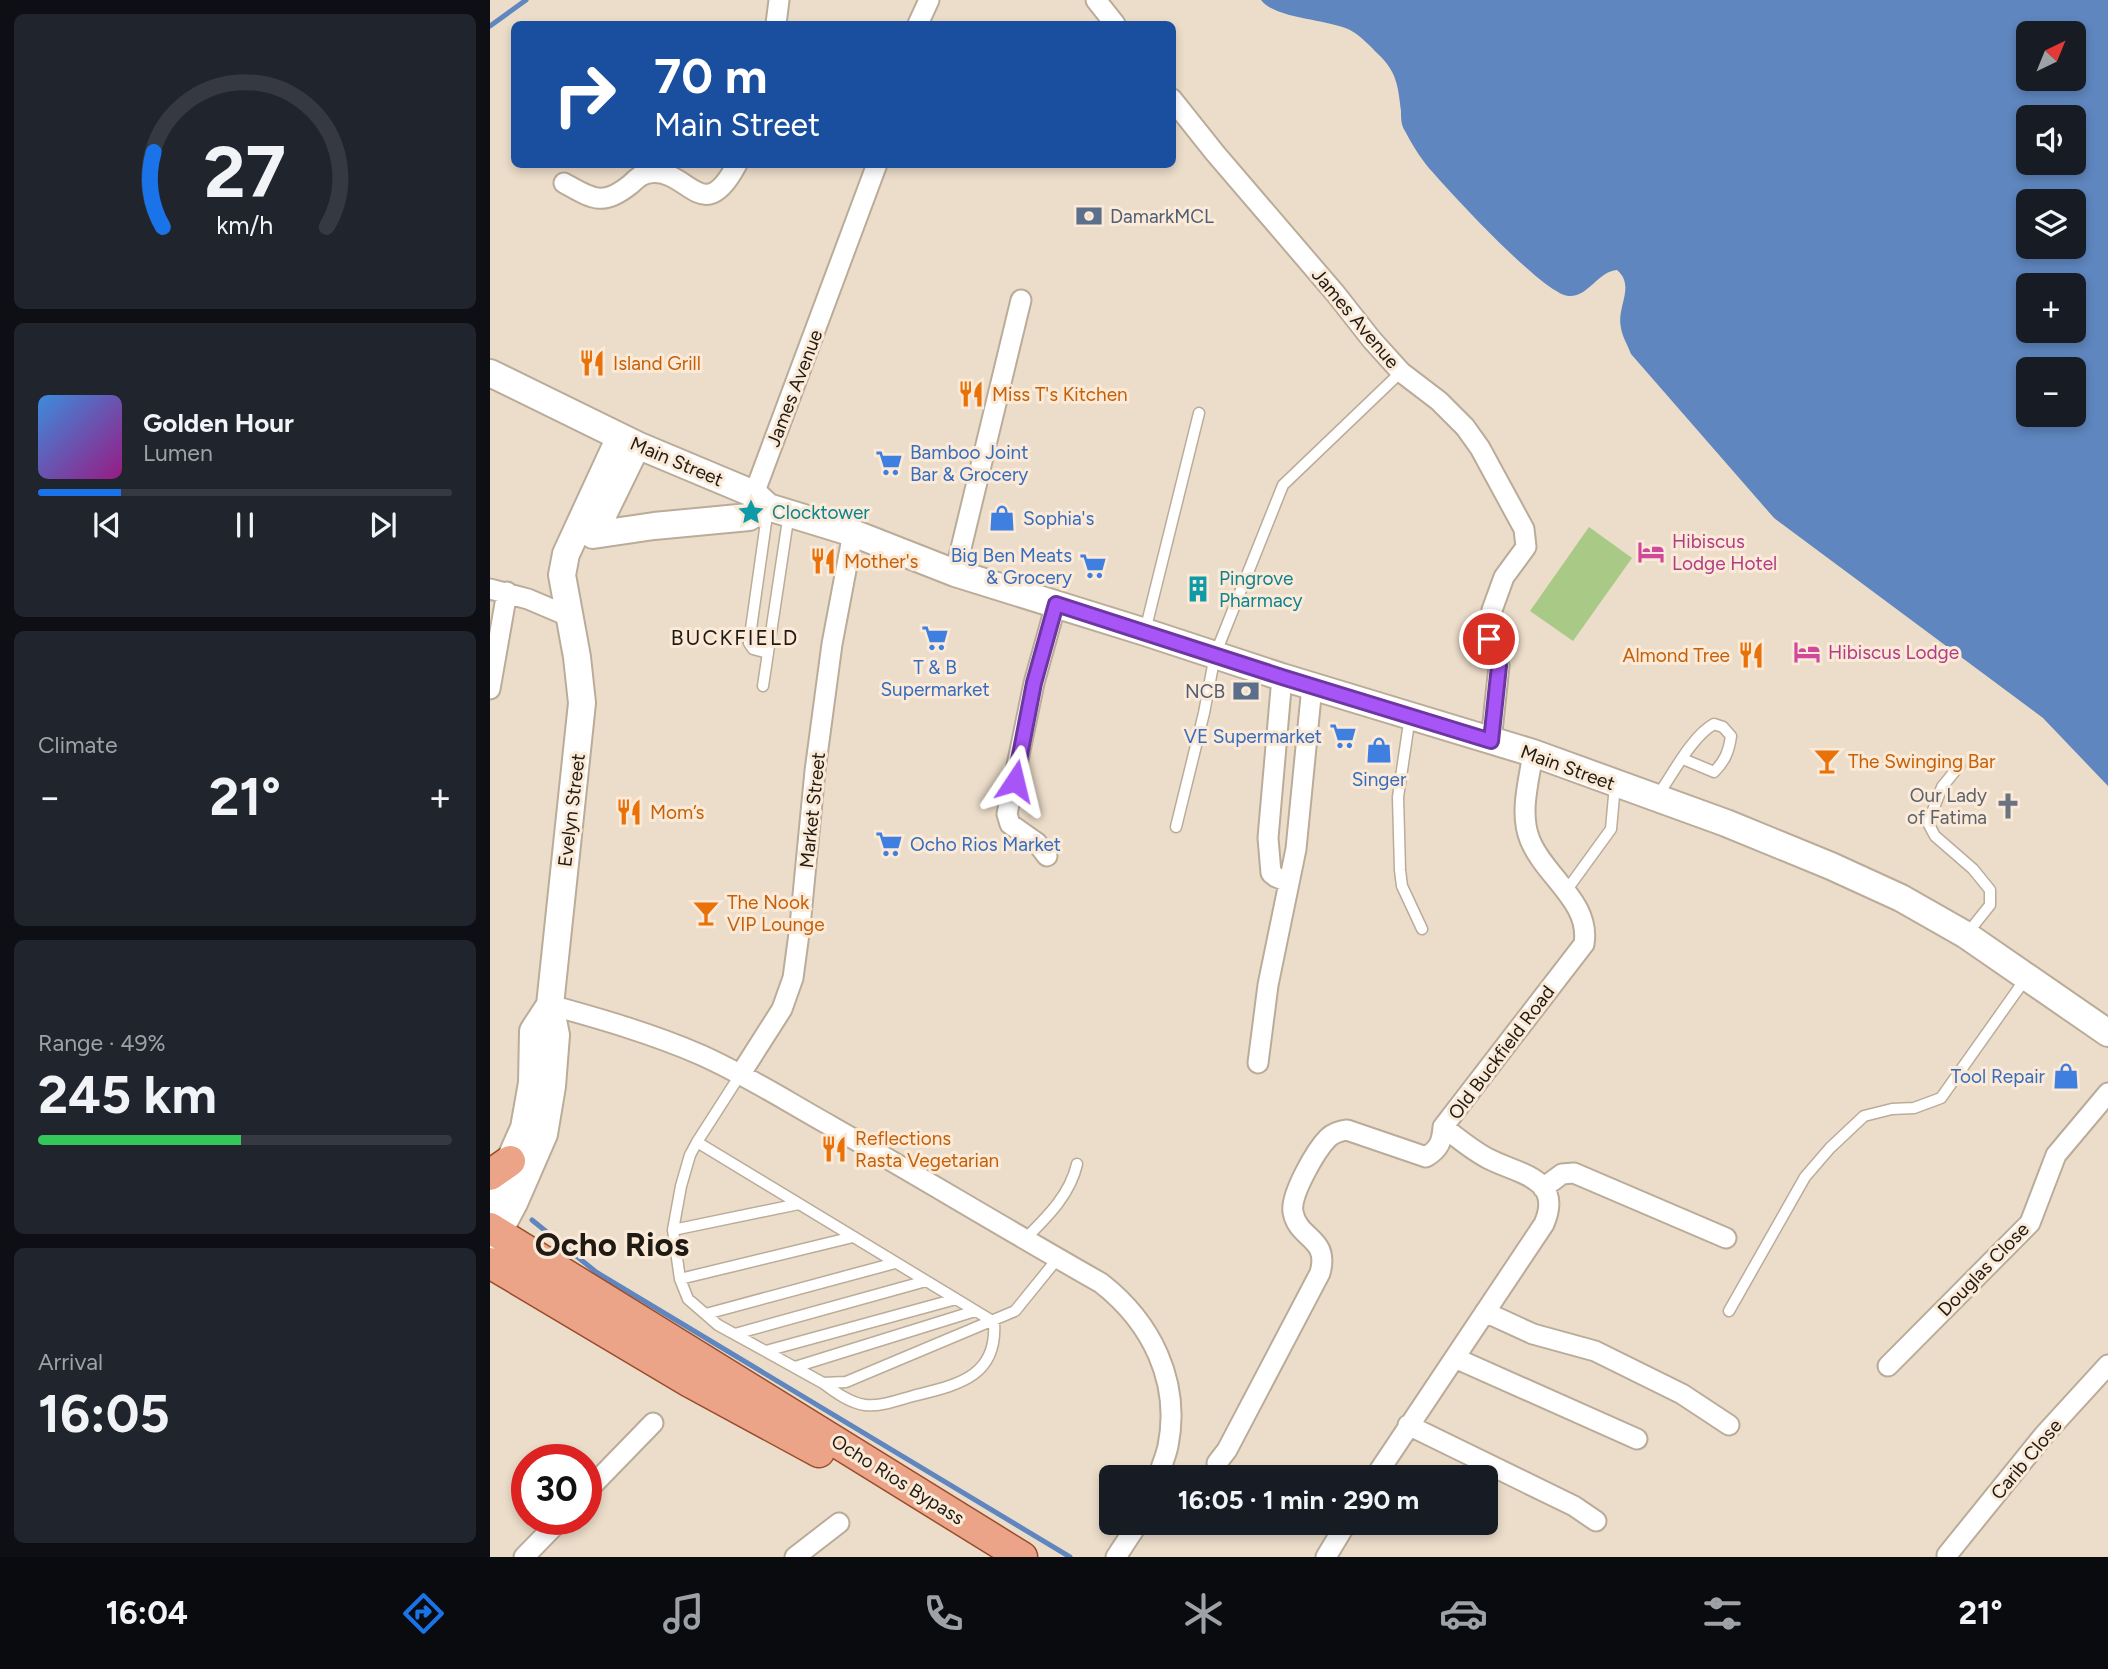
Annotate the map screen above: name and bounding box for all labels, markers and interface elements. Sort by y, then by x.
north arrow [2016,21,2086,91]
map controls [2016,21,2086,427]
text: 70 m [654,46,767,105]
icon: right [539,49,630,140]
button: sound [2016,105,2086,175]
text: Main Street [654,106,820,144]
text: 27 [204,129,286,216]
button: layers [2016,189,2086,259]
bank icon: DamarkMCL [1074,201,1104,231]
place label: DamarkMCL [1110,205,1214,228]
text: km/h [216,210,274,240]
street label: James Avenue [1307,264,1404,373]
button: + [2016,273,2086,343]
street label: James Avenue [762,326,827,450]
restaurant icon: Island Grill [577,348,607,378]
place label: Island Grill [613,352,701,375]
button: − [2016,357,2086,427]
restaurant icon: Miss T's Kitchen [956,379,986,409]
place label: Miss T's Kitchen [992,383,1128,406]
text: Golden Hour [143,407,294,439]
street label: Main Street [627,432,727,491]
text: Lumen [143,439,213,467]
place label: Bamboo Joint Bar & Grocery [910,441,1028,486]
supermarket icon: Bamboo Joint Bar & Grocery [874,448,904,478]
place icon: Clocktower [736,497,766,527]
place label: Clocktower [772,501,870,524]
shop icon: Sophia's [987,503,1017,533]
icon: previous [88,506,126,544]
icon: pause [226,506,264,544]
icon: next [364,506,402,544]
place label: Sophia's [1023,507,1094,530]
place label: Hibiscus Lodge Hotel [1672,530,1777,575]
hotel icon: Hibiscus Lodge Hotel [1636,537,1666,567]
place label: Big Ben Meats & Grocery [951,544,1072,589]
restaurant icon: Mother's [808,546,838,576]
place label: Mother's [844,550,918,573]
supermarket icon: Big Ben Meats & Grocery [1078,551,1108,581]
place label: Pingrove Pharmacy [1219,567,1303,612]
building icon: Pingrove Pharmacy [1183,574,1213,604]
pin [1459,609,1519,669]
icon: arrive [1470,620,1508,658]
supermarket icon: T & B Supermarket [920,623,950,653]
district label: BUCKFIELD [671,625,799,650]
hotel icon: Hibiscus Lodge [1792,637,1822,667]
restaurant icon: Almond Tree [1736,640,1766,670]
place label: Hibiscus Lodge [1828,641,1959,664]
place label: Almond Tree [1623,644,1730,667]
place label: T & B Supermarket [880,656,990,701]
bank icon: NCB [1231,676,1261,706]
place label: NCB [1185,680,1225,703]
supermarket icon: VE Supermarket [1328,721,1358,751]
place label: VE Supermarket [1184,725,1322,748]
text: Climate [38,731,117,759]
shop icon: Singer [1364,735,1394,765]
street label: Main Street [1518,740,1618,795]
position arrow [978,744,1052,818]
bar icon: The Swinging Bar [1812,746,1842,776]
place label: The Swinging Bar [1848,750,1996,773]
street label: Market Street [795,751,830,869]
street label: Evelyn Street [553,752,590,868]
text: 21° [209,766,281,828]
place label: Singer [1352,768,1407,791]
text: − [38,774,62,820]
text: + [428,774,452,820]
place label: Our Lady of Fatima [1907,784,1987,829]
church icon: Our Lady of Fatima [1993,791,2023,821]
restaurant icon: Mom’s [614,797,644,827]
place label: Mom’s [650,801,704,824]
supermarket icon: Ocho Rios Market [874,829,904,859]
place label: Ocho Rios Market [910,833,1061,856]
place label: The Nook VIP Lounge [727,891,825,936]
bar icon: The Nook VIP Lounge [691,898,721,928]
street label: Old Buckfield Road [1443,981,1559,1124]
text: Range · 49% [38,1029,166,1057]
shop icon: Tool Repair [2051,1061,2081,1091]
text: 245 km [38,1064,217,1126]
place label: Tool Repair [1951,1065,2046,1088]
place label: Reflections Rasta Vegetarian [855,1127,999,1172]
restaurant icon: Reflections Rasta Vegetarian [819,1134,849,1164]
street label: Douglas Close [1933,1218,2034,1321]
district label: Ocho Rios [535,1225,689,1264]
text: Arrival [38,1348,103,1376]
text: 16:05 [38,1383,170,1445]
street label: Carib Close [1986,1414,2067,1504]
street label: Ocho Rios Bypass [827,1429,969,1530]
speed limit sign: 30 [511,1444,602,1535]
text: 16:05 · 1 min · 290 m [1178,1484,1419,1516]
icon: directions [399,1589,448,1638]
icon: music [659,1589,708,1638]
icon: phone [919,1589,968,1638]
icon: climate [1179,1589,1228,1638]
icon: car [1439,1589,1488,1638]
icon: filters [1698,1589,1747,1638]
text: 16:04 [105,1594,188,1632]
text: 21° [1958,1594,2003,1632]

